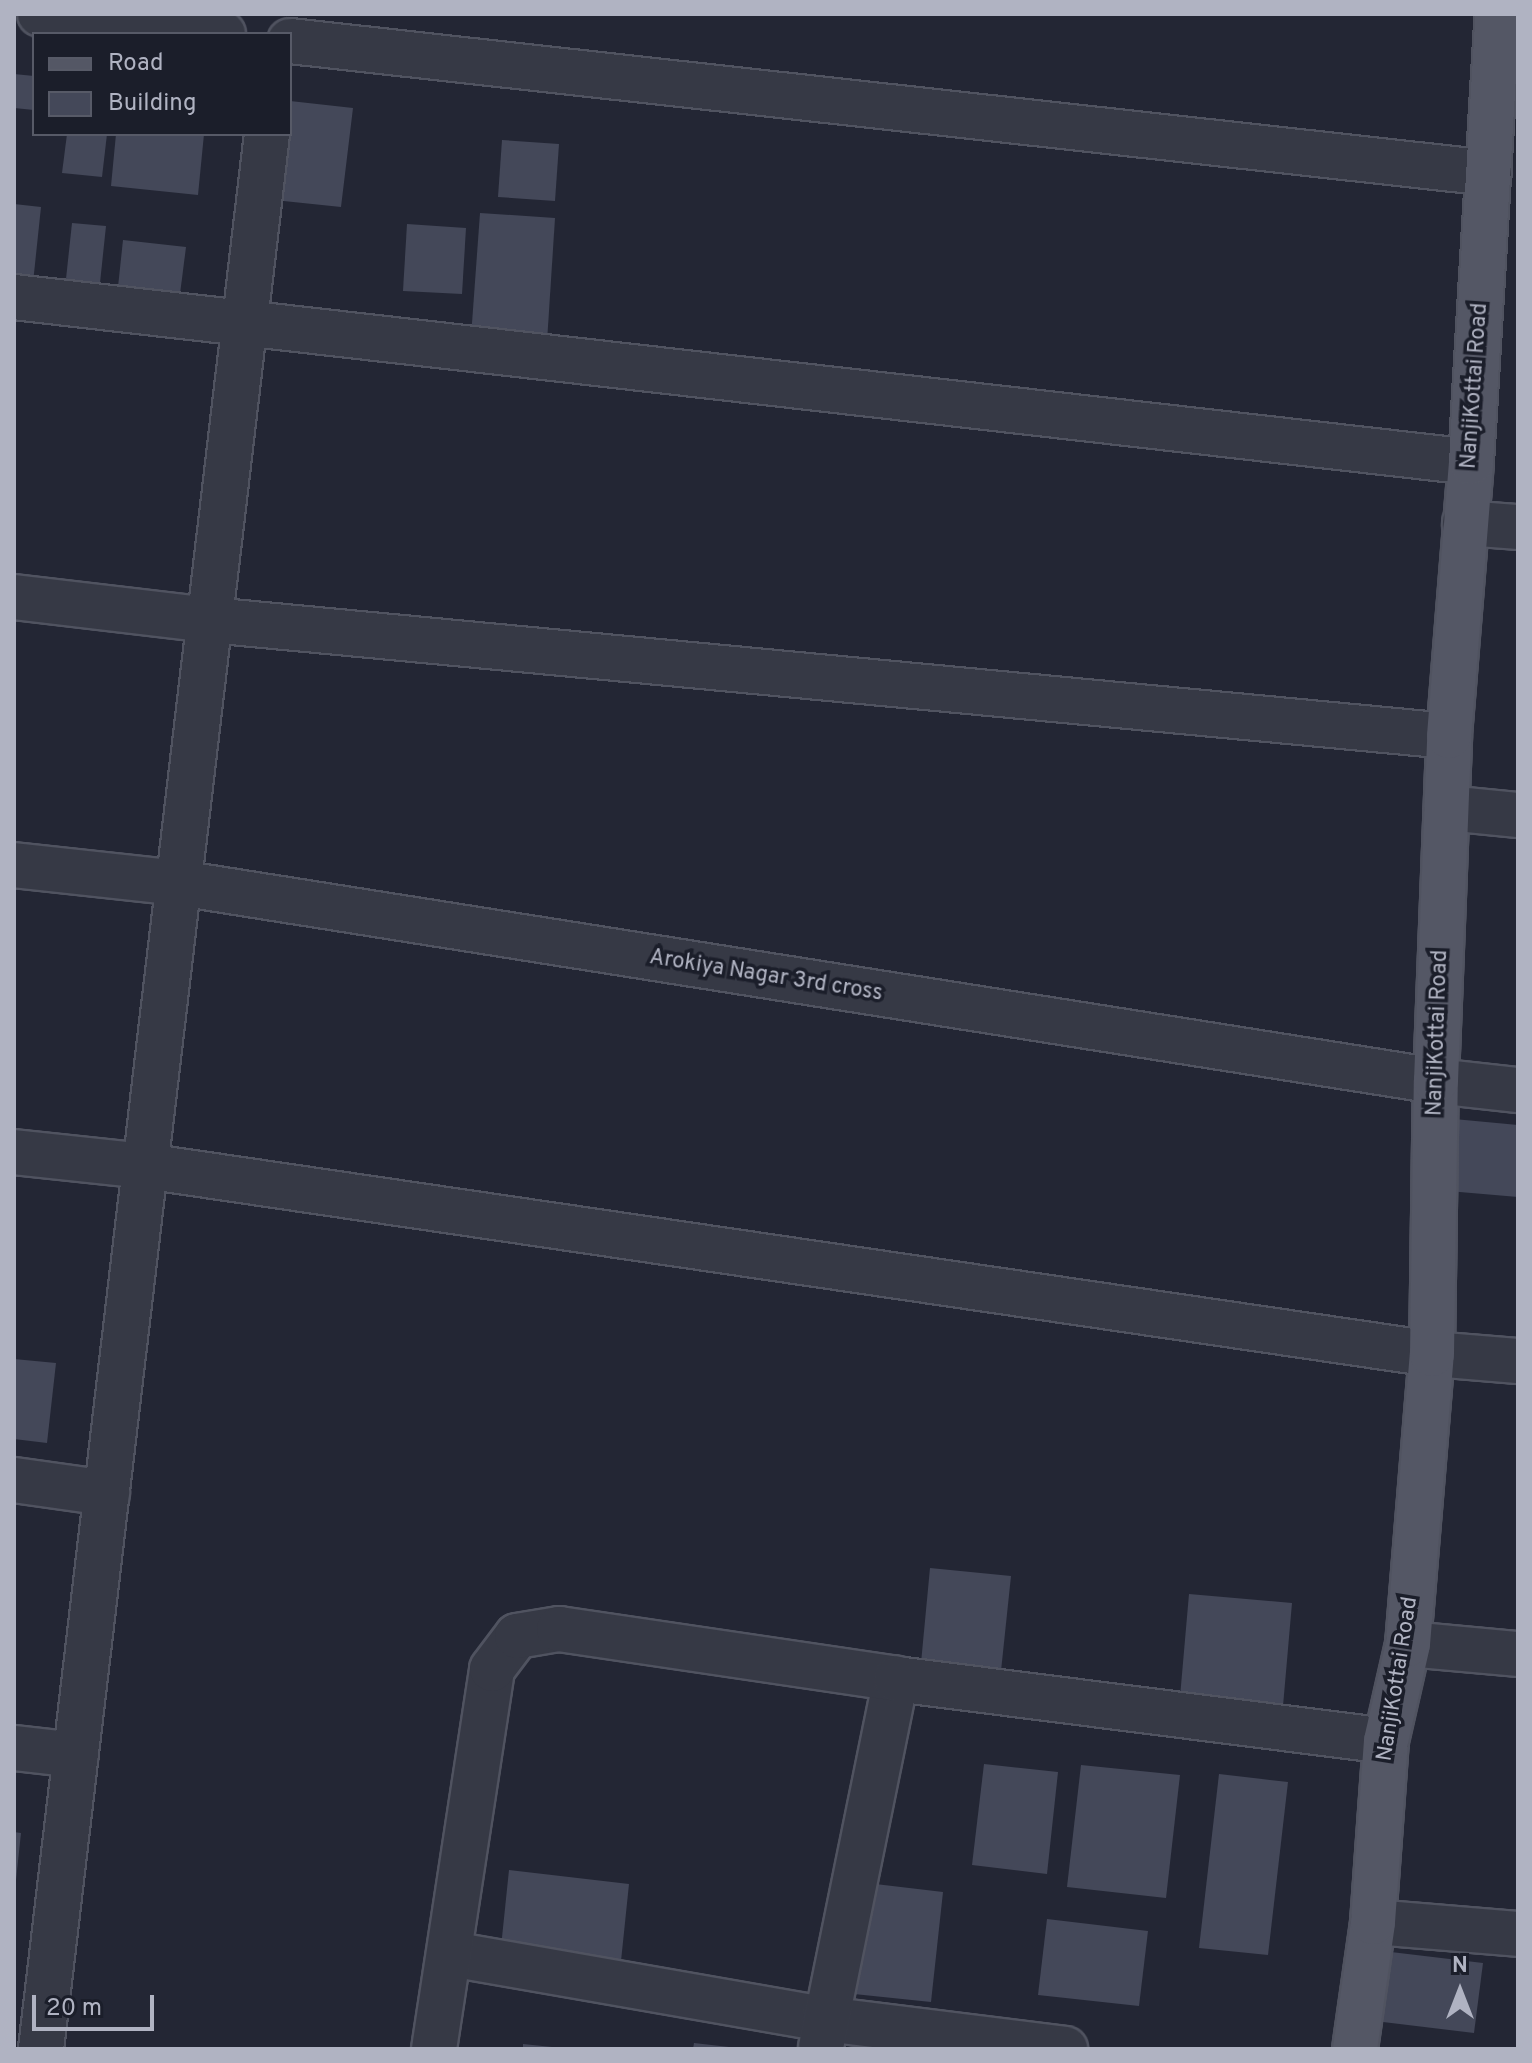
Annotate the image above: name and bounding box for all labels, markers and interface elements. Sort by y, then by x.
legend [32,32,292,136]
text: Road [108,49,164,79]
text: Building [108,89,197,119]
street label: NanjiKottai Road [1456,302,1494,470]
street label: Arokiya Nagar 3rd cross [647,945,885,1007]
street label: NanjiKottai Road [1422,949,1454,1117]
street label: NanjiKottai Road [1372,1595,1424,1763]
north arrow [1420,1951,1500,2031]
text: N [1452,1953,1468,1980]
scale bar [36,1979,158,2029]
text: 20 m [46,1994,102,2024]

